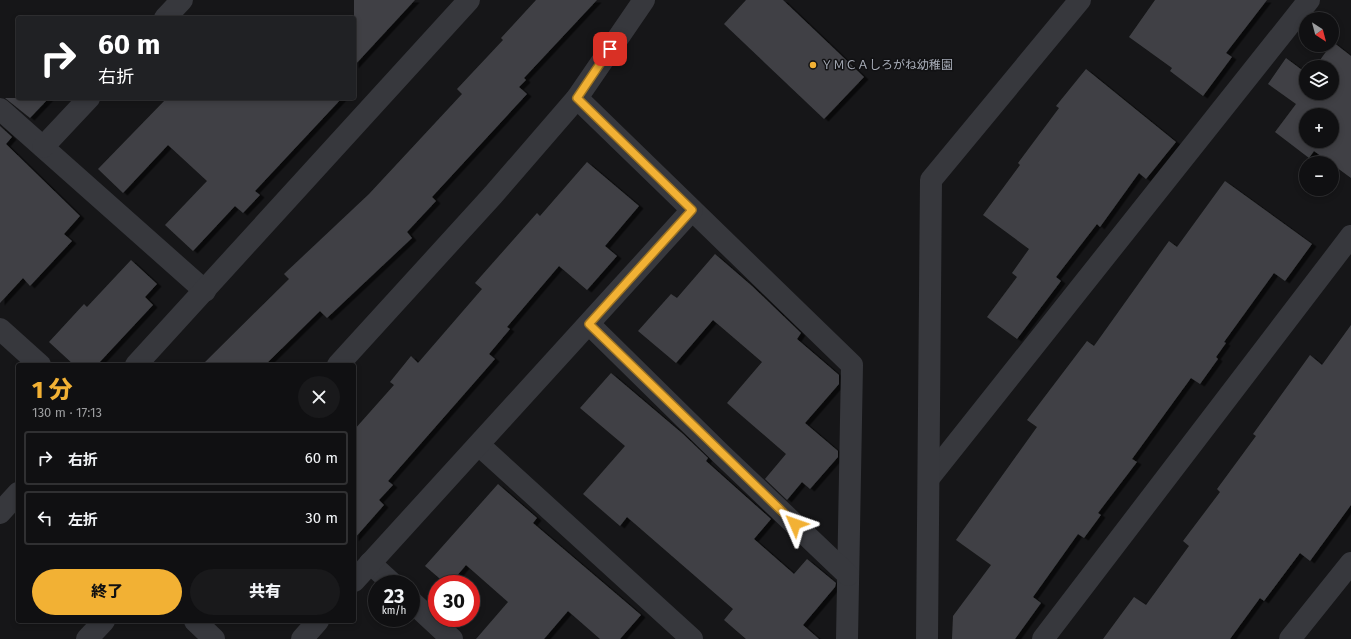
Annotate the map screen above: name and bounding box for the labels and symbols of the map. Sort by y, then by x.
north arrow [1299,12,1339,52]
pin [593,32,627,66]
place label: ＹＭＣＡしろがね幼稚園 [821,58,953,72]
marker: ＹＭＣＡしろがね幼稚園 [808,60,818,70]
position arrow [774,503,816,545]
speed limit sign: 30 [428,575,480,627]

